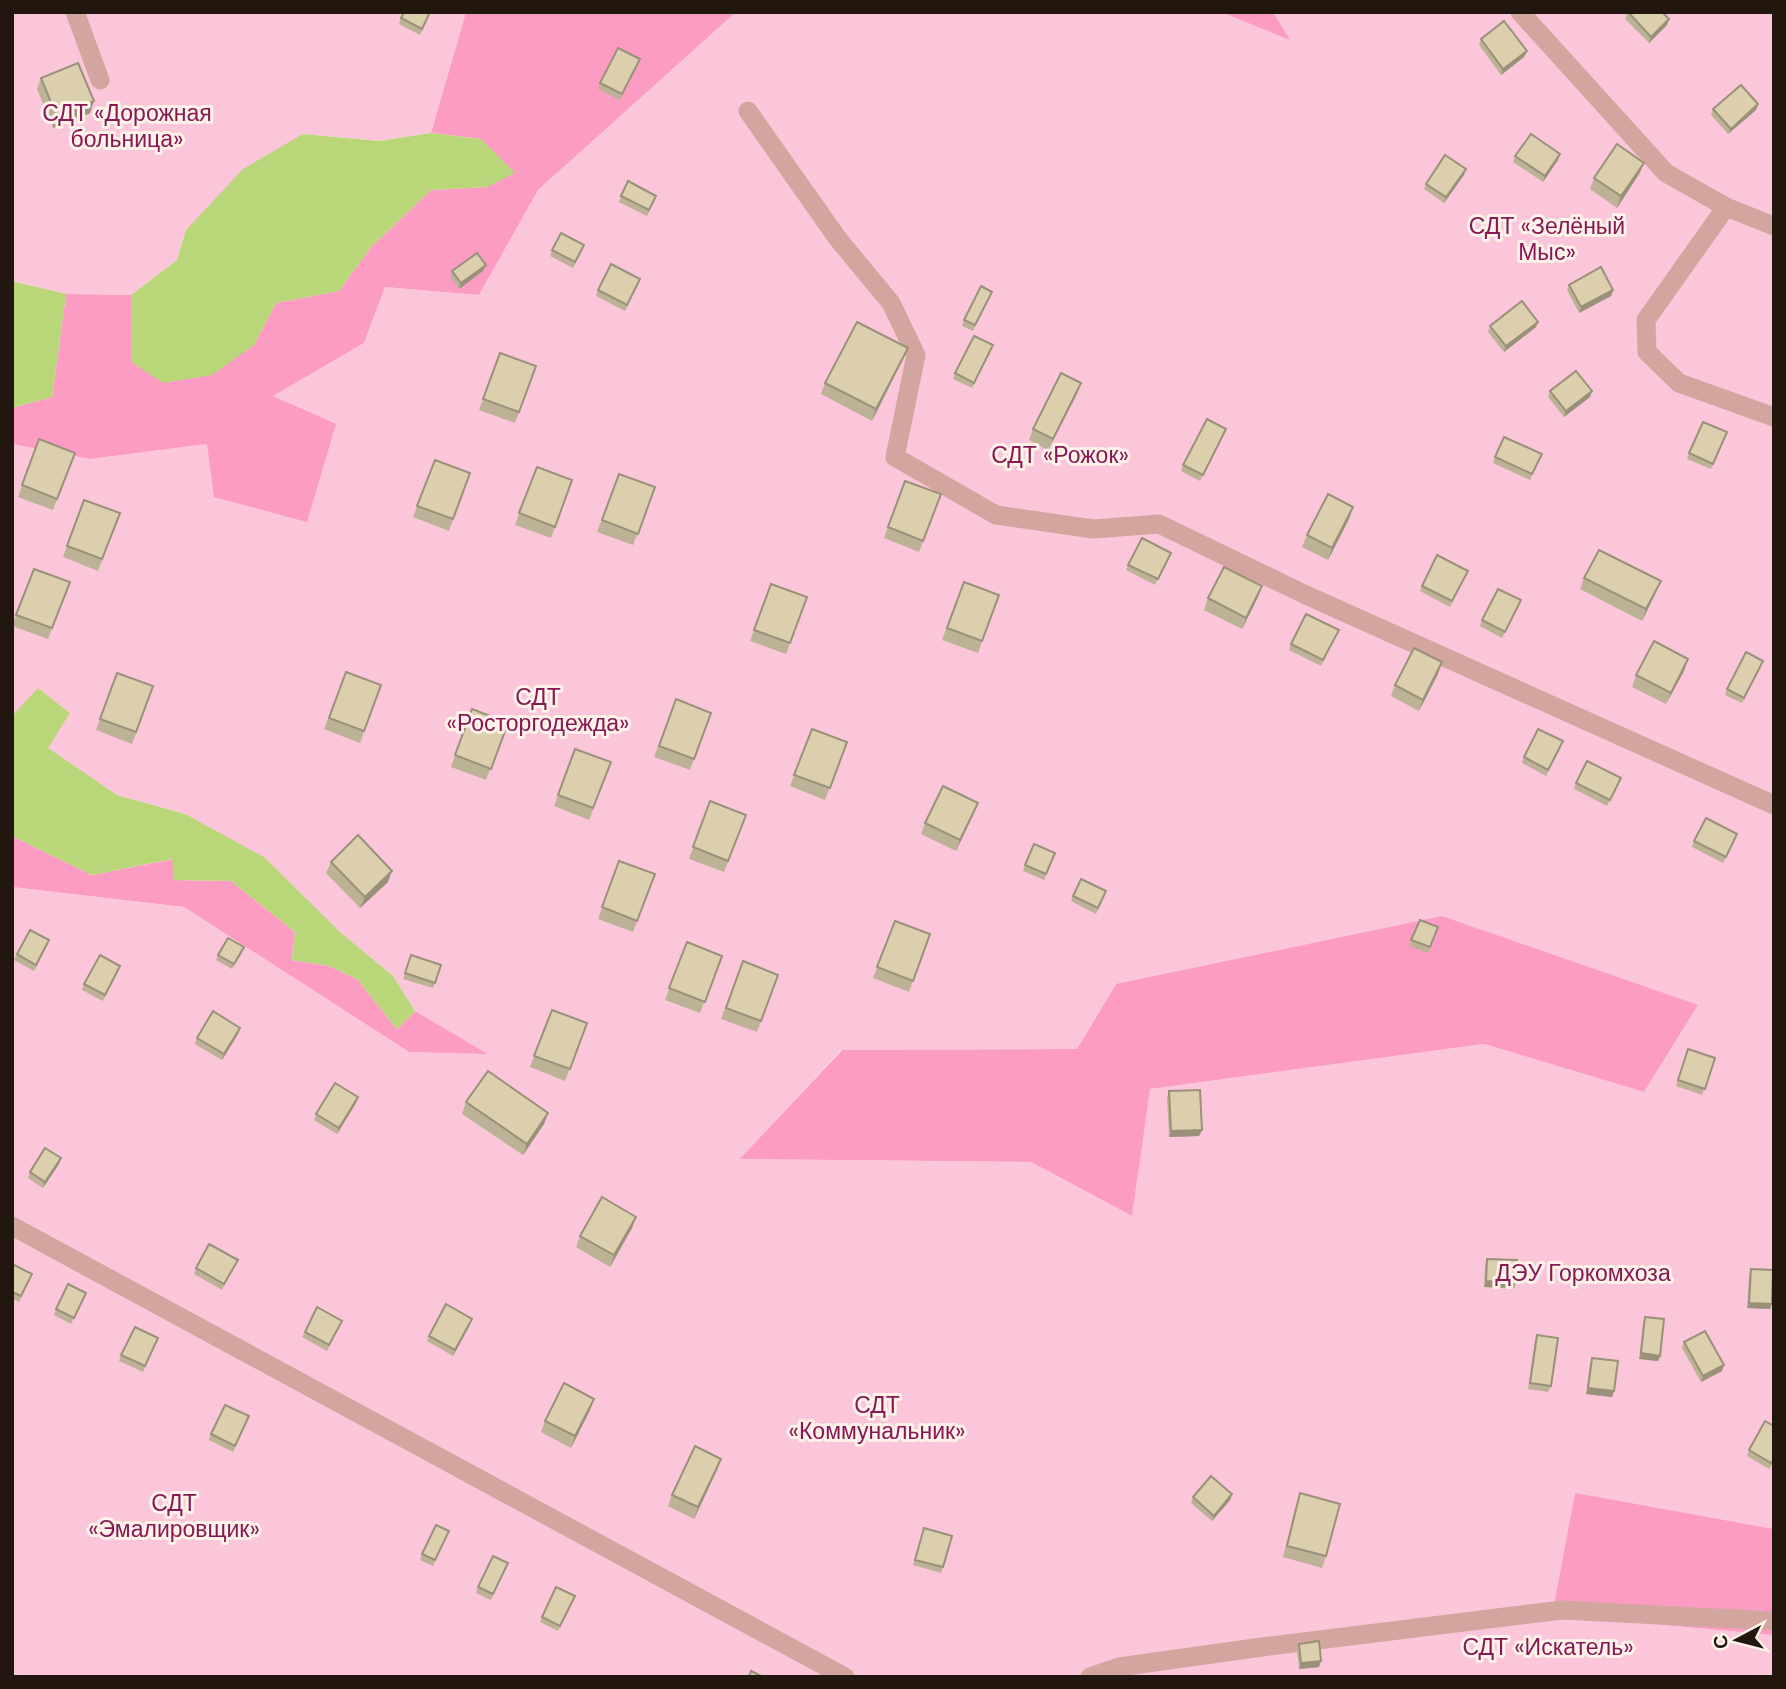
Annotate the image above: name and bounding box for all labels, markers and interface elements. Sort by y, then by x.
park label: СДТ «Дорожная больница» [42,98,212,154]
park label: СДТ «Зелёный Мыс» [1469,211,1625,267]
park label: СДТ «Рожок» [991,440,1129,470]
park label: СДТ «Росторгодежда» [447,682,630,738]
park label: ДЭУ Горкомхоза [1495,1258,1671,1288]
park label: СДТ «Коммунальник» [789,1390,965,1446]
park label: СДТ «Эмалировщик» [88,1488,260,1544]
north arrow [1702,1605,1772,1675]
park label: СДТ «Искатель» [1462,1632,1634,1662]
text: С [1707,1633,1734,1650]

